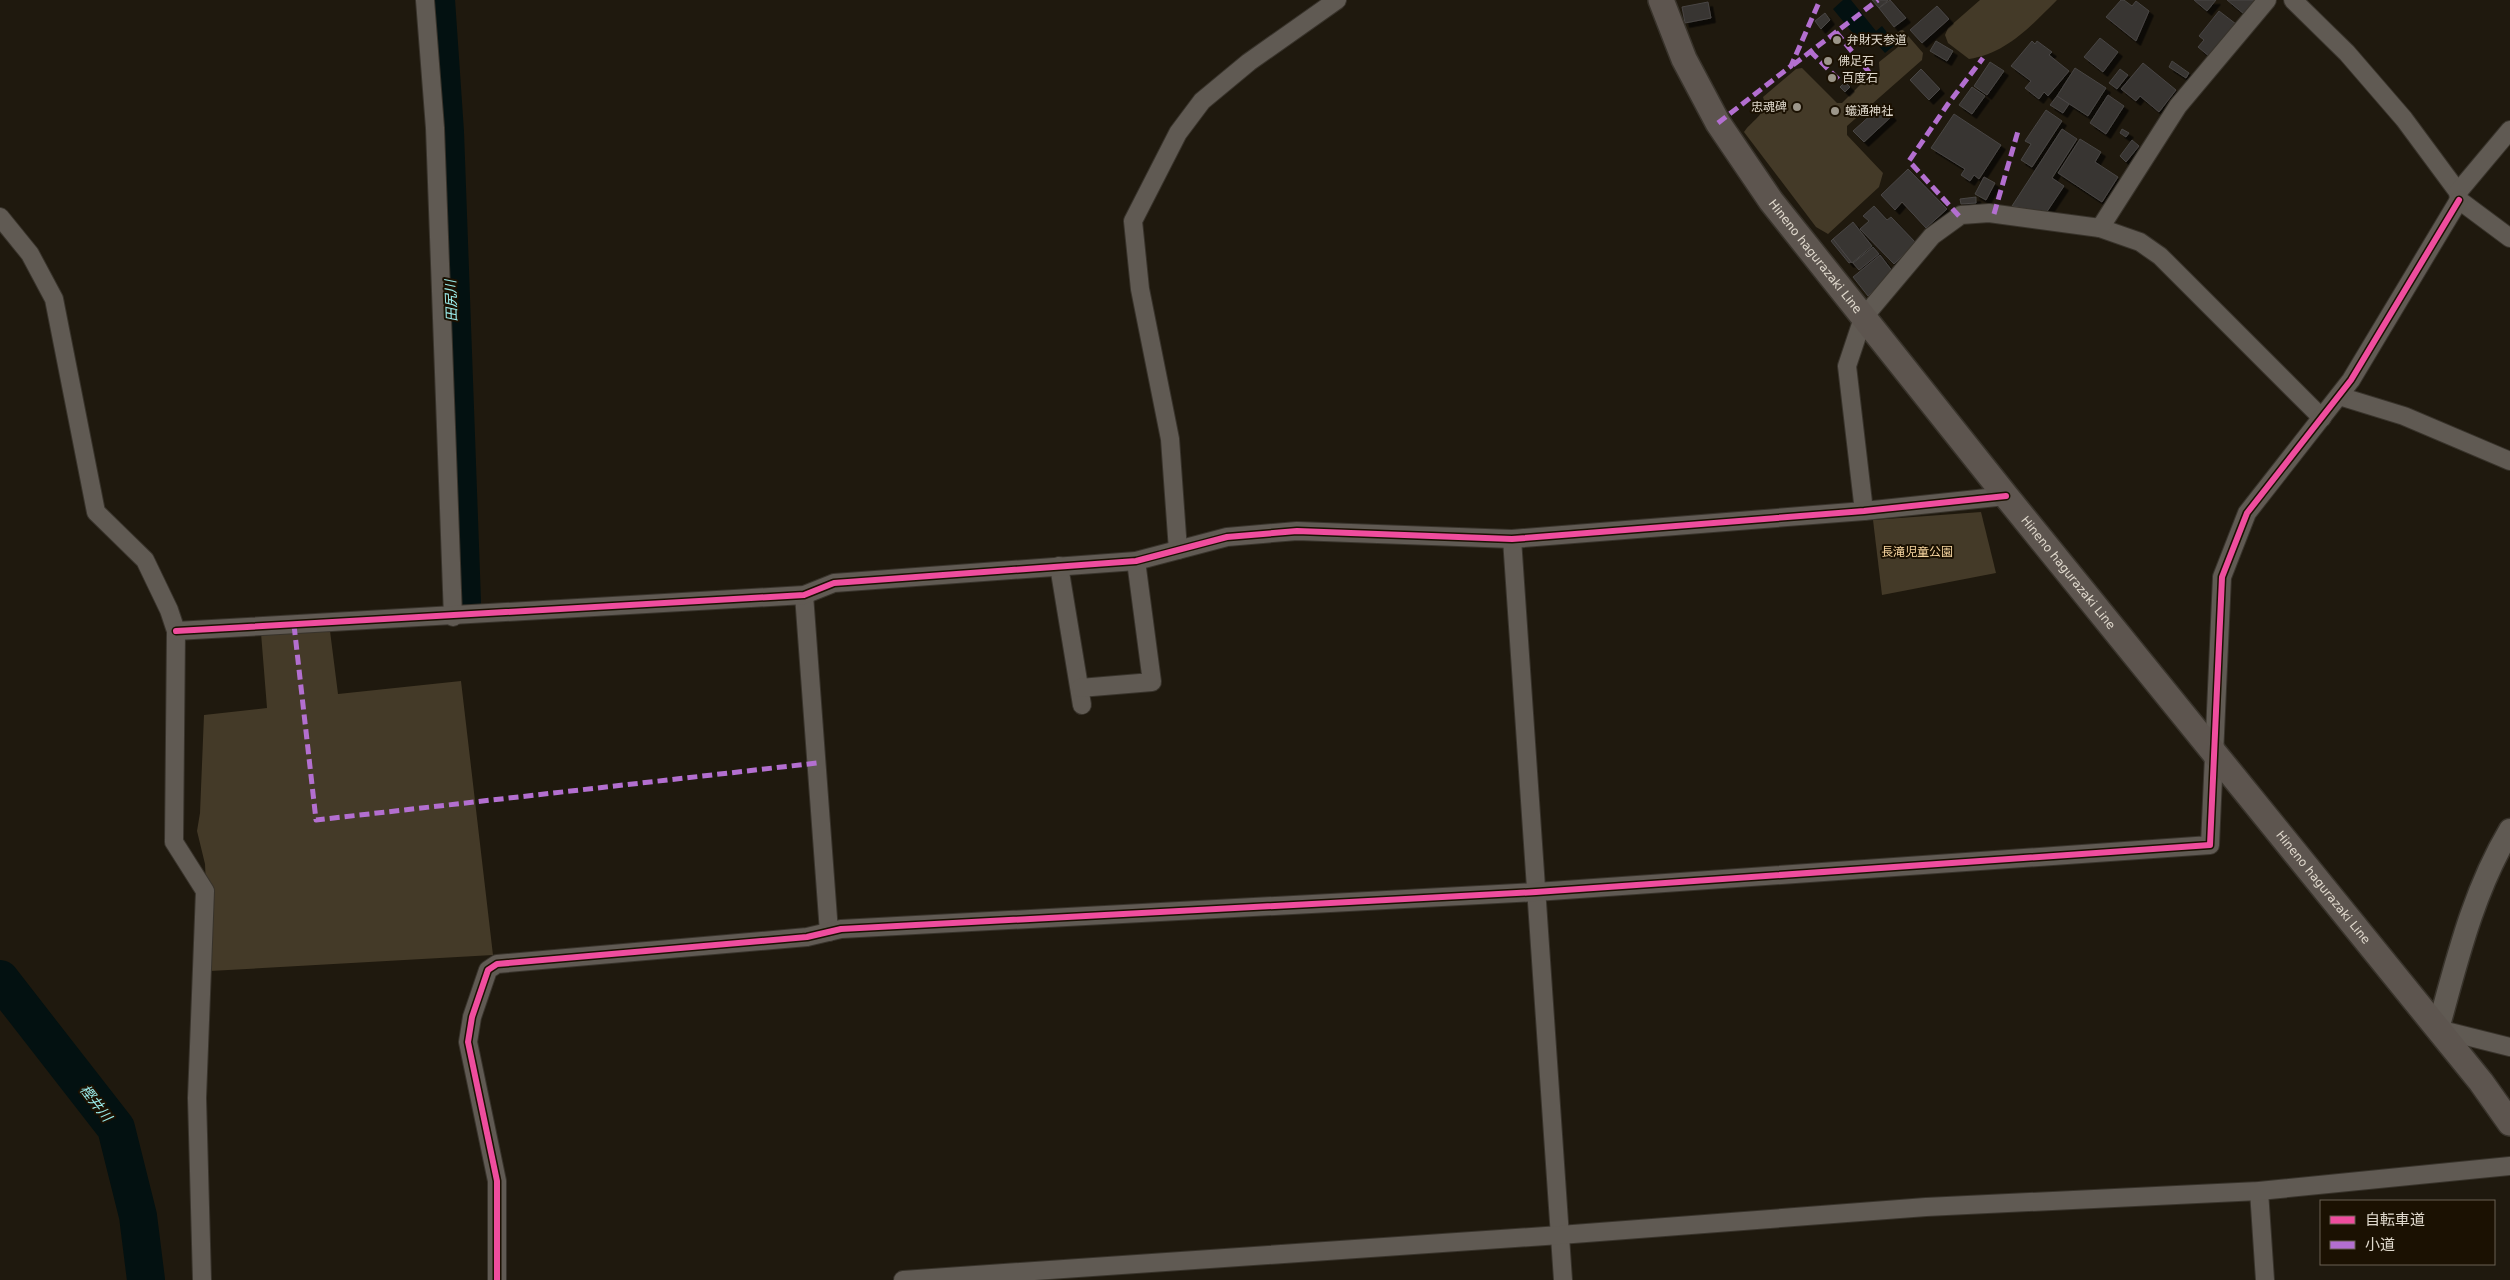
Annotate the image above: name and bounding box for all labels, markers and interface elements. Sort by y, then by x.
place label: 弁財天参道 [1847,33,1907,47]
marker: 弁財天参道 [1831,34,1843,46]
place label: 佛足石 [1838,54,1874,68]
marker: 佛足石 [1822,55,1834,67]
place label: 百度石 [1842,71,1878,85]
marker: 百度石 [1826,72,1838,84]
place label: 忠魂碑 [1751,100,1787,114]
marker: 忠魂碑 [1791,101,1803,113]
place label: 蟻通神社 [1845,104,1893,118]
marker: 蟻通神社 [1829,105,1841,117]
street label: Hineno hagurazaki Line [1766,197,1865,316]
water label: 田尻川 [442,278,460,322]
street label: Hineno hagurazaki Line [2018,513,2118,632]
park label: 長滝児童公園 [1881,545,1953,559]
street label: Hineno hagurazaki Line [2273,828,2373,947]
water label: 樫井川 [77,1082,116,1126]
legend [2320,1200,2495,1265]
text: 自転車道 [2365,1211,2425,1229]
text: 小道 [2365,1236,2395,1254]

